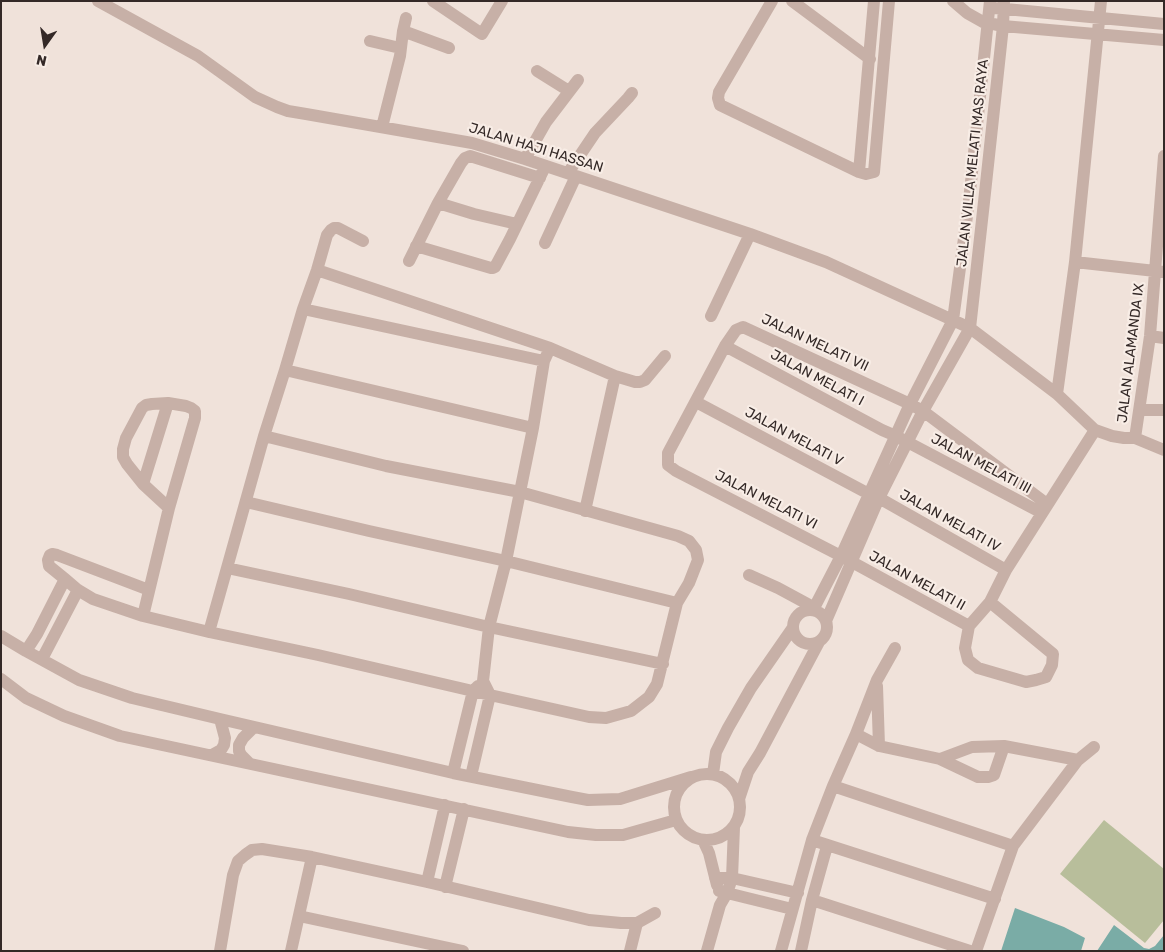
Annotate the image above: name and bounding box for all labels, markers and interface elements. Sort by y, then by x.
north arrow [20,20,70,70]
text: N [35,51,48,70]
street label: JALAN VILLA MELATI MAS RAYA [954,58,992,268]
street label: JALAN HAJI HASSAN [467,120,605,176]
street label: JALAN ALAMANDA IX [1114,282,1148,424]
street label: JALAN MELATI VII [759,311,871,375]
street label: JALAN MELATI I [767,346,867,410]
street label: JALAN MELATI V [742,404,846,470]
street label: JALAN MELATI III [928,430,1034,498]
street label: JALAN MELATI VI [712,467,820,533]
street label: JALAN MELATI IV [897,486,1003,556]
street label: JALAN MELATI II [866,548,968,614]

